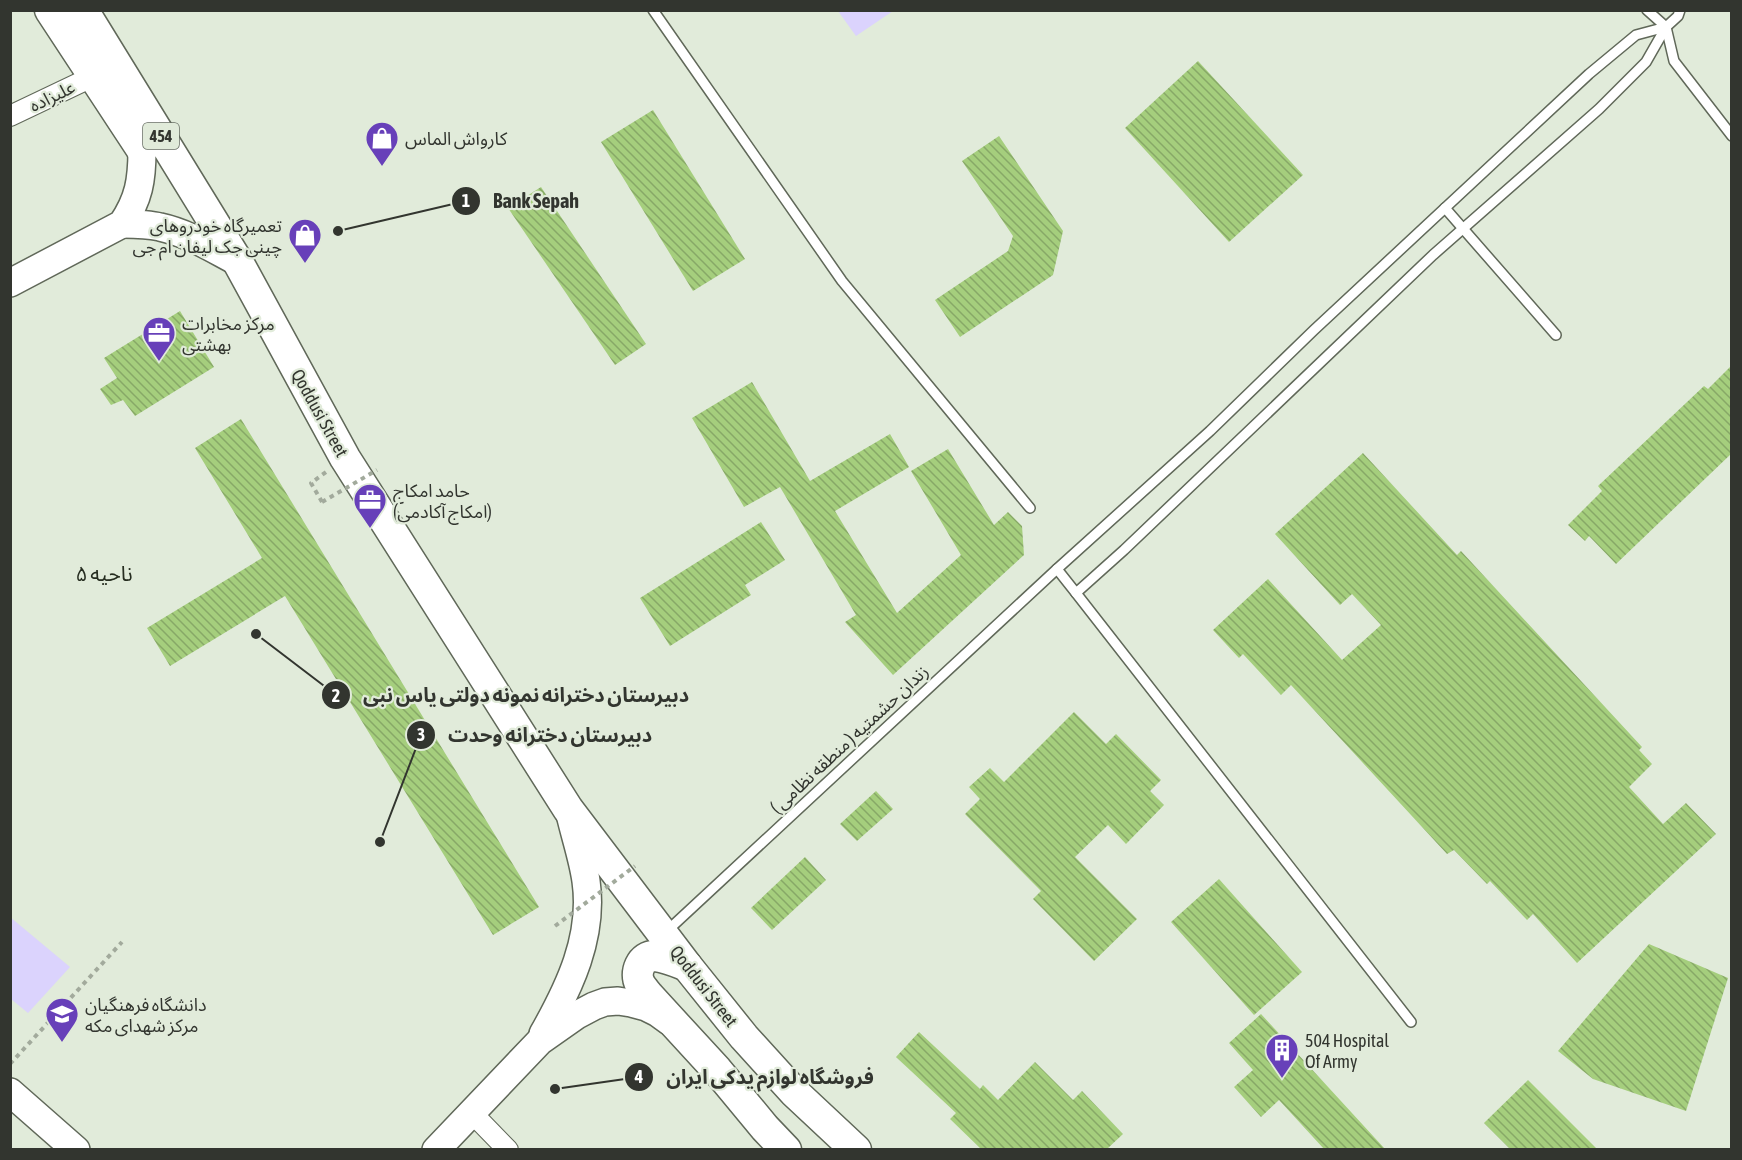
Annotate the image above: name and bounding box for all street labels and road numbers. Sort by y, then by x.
street label: علیزاده [26,76,79,117]
road number: 454 [143,123,179,149]
street label: Qoddusi Street [287,365,353,461]
street label: زندان حشمتیه ( منطقه نظامی ) [766,660,933,818]
street label: Qoddusi Street [666,941,742,1031]

